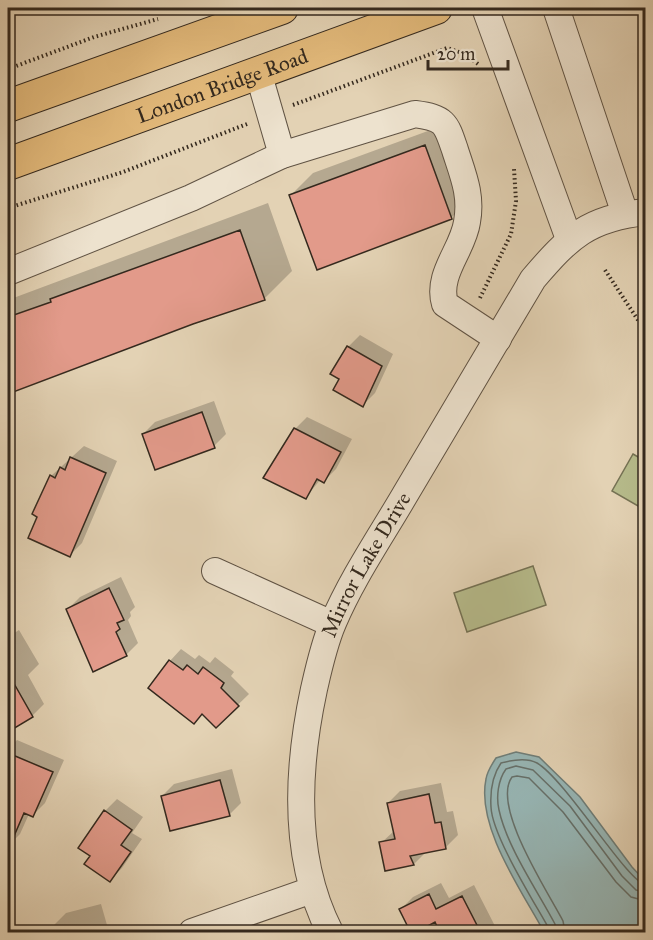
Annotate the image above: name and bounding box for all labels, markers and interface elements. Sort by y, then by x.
scale bar [428,33,508,71]
street label: London Bridge Road [133,43,312,129]
text: 20 m [437,43,475,65]
street label: Mirror Lake Drive [316,487,417,641]

